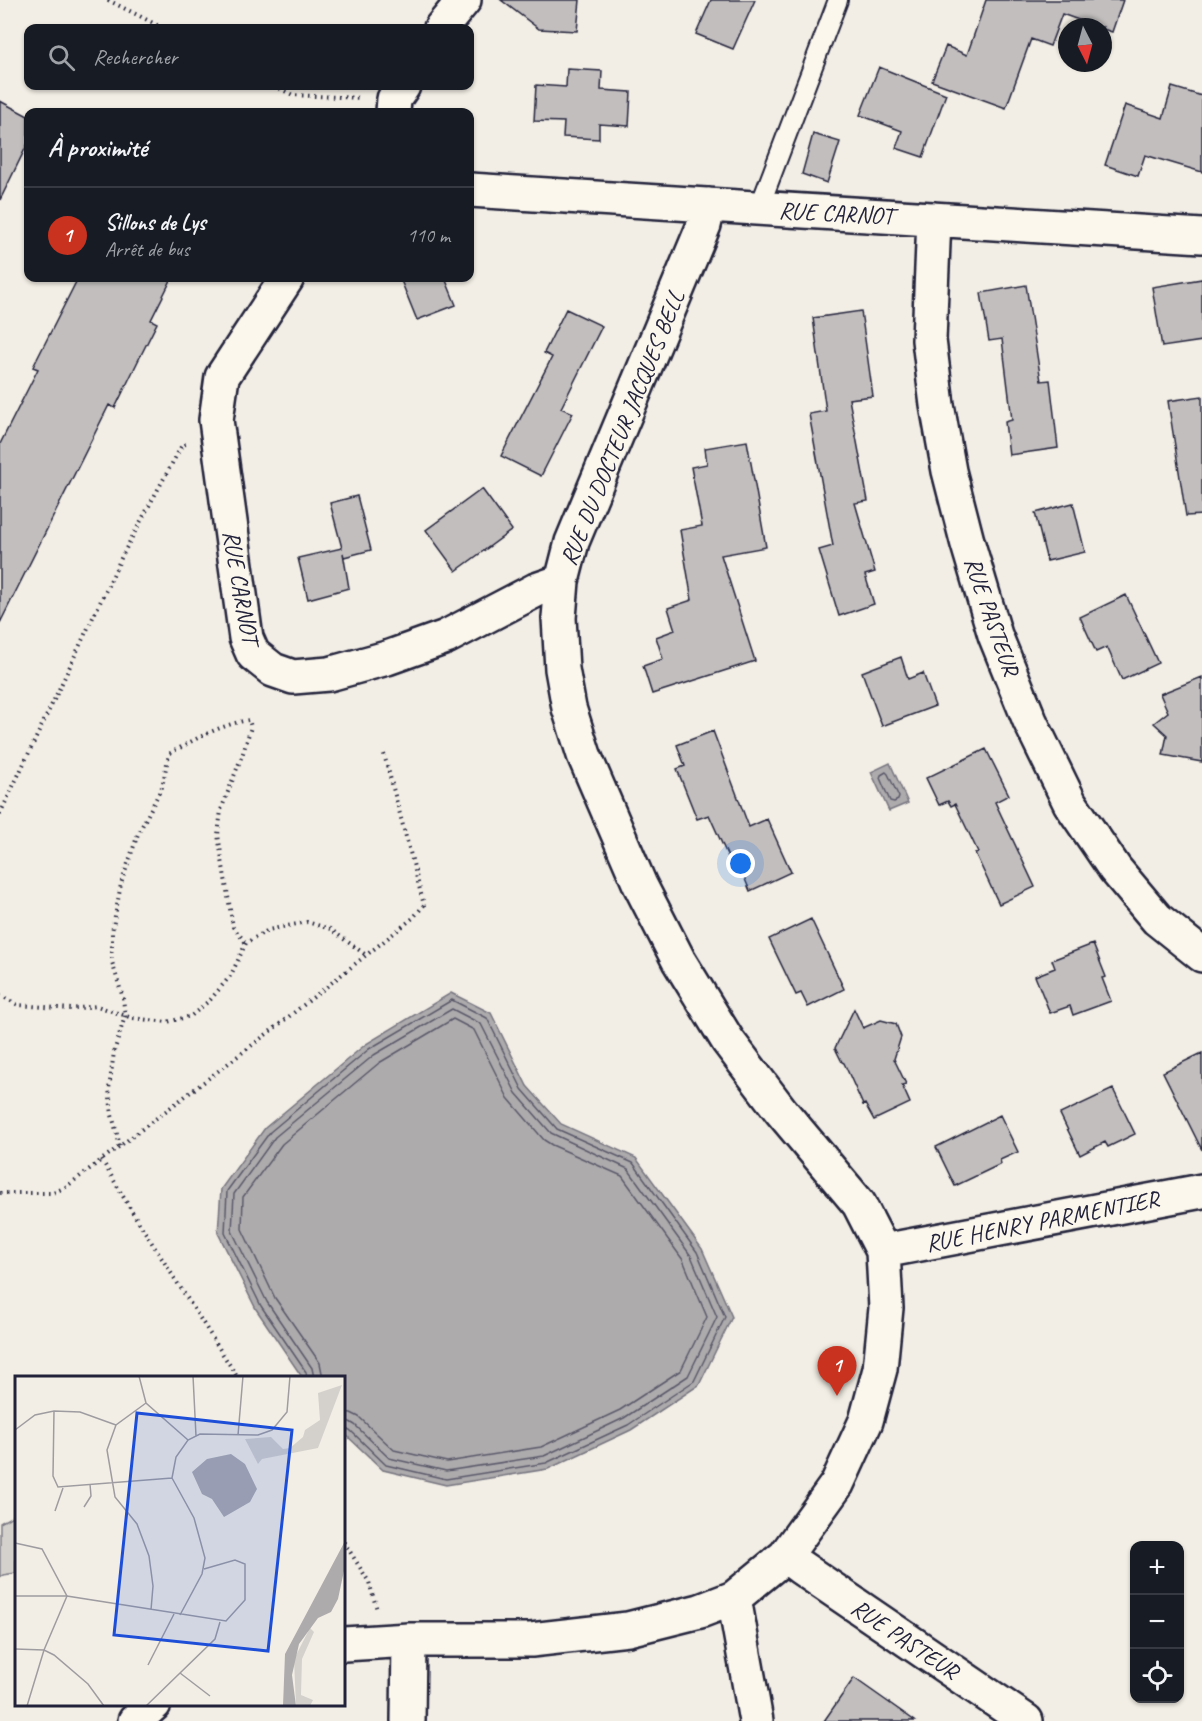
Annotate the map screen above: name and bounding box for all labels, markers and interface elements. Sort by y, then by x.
north arrow [1058,18,1112,72]
search box [24,24,474,90]
icon: search [45,41,78,74]
text: Rechercher [93,43,177,71]
text: À proximité [48,131,147,164]
street label: RUE CARNOT [778,195,900,231]
text: Sillons de Lys [105,209,206,237]
text: 1 [63,223,72,248]
text: 110 m [407,223,450,248]
text: Arrêt de bus [105,237,189,262]
street label: RUE DU DOCTEUR JACQUES BELL [553,286,691,570]
street label: RUE CARNOT [216,528,267,652]
street label: RUE PASTEUR [958,553,1027,681]
your location [726,849,755,878]
street label: RUE HENRY PARMENTIER [923,1183,1163,1258]
pin: 1 [818,1346,856,1396]
inset map [15,1376,345,1706]
map controls [1130,1541,1184,1703]
button: + [1130,1541,1184,1595]
street label: RUE PASTEUR [846,1592,966,1687]
button: − [1130,1595,1184,1649]
button: locate [1130,1649,1184,1703]

